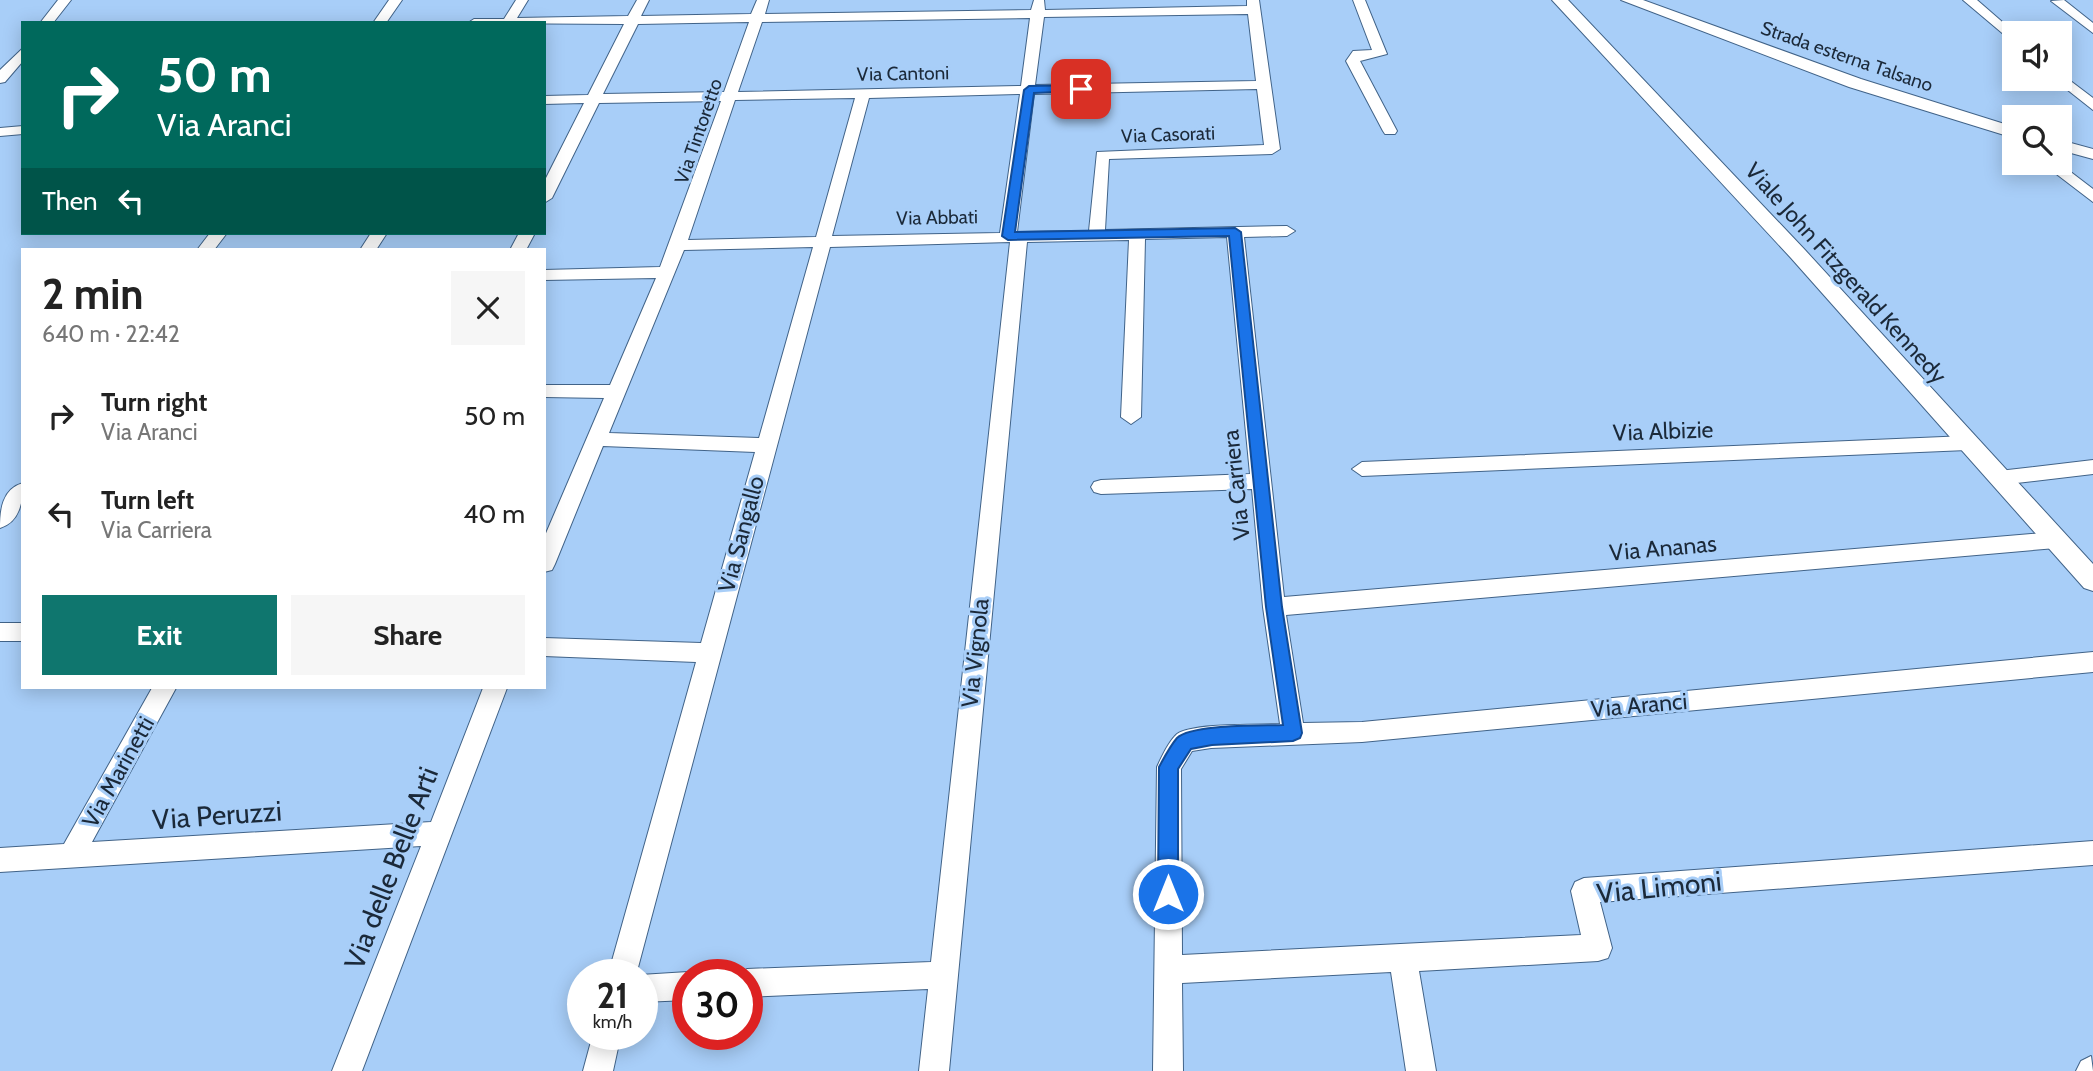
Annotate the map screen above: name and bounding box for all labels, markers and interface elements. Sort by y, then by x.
street label: Strada esterna Talsano [1758,16,1936,97]
map controls [2002,21,2072,175]
button: sound [2002,21,2072,91]
text: 50 m [157,45,272,104]
icon: right [42,49,133,140]
pin [1051,59,1111,119]
street label: Via Cantoni [857,61,949,86]
icon: arrive [1062,70,1100,108]
street label: Via Tintoretto [670,76,727,187]
text: Via Aranci [157,105,291,144]
button: search [2002,105,2072,175]
street label: Via Casorati [1121,121,1216,148]
street label: Viale John Fitzgerald Kennedy [1739,157,1953,390]
icon: left [112,182,150,220]
text: Then [42,185,98,217]
street label: Via Abbati [896,205,978,230]
text: 2 min [42,268,143,320]
button: close [451,271,525,345]
text: 640 m · 22:42 [42,320,180,348]
text: Turn right [101,386,207,418]
icon: right [42,397,80,435]
text: 50 m [464,400,525,432]
street label: Via Albizie [1612,415,1714,447]
text: Via Aranci [101,418,198,446]
street label: Via Carriera [1216,428,1256,542]
street label: Via Sangallo [712,473,770,595]
text: Turn left [101,484,194,516]
icon: left [42,495,80,533]
text: 40 m [463,498,525,530]
text: Via Carriera [101,516,212,544]
street label: Via Ananas [1608,529,1718,567]
button: Exit [42,595,277,675]
button: Share [291,595,525,675]
street label: Via Vignola [955,597,995,709]
street label: Via Aranci [1590,687,1688,723]
street label: Via Marinetti [76,711,160,833]
street label: Via delle Belle Arti [337,762,445,974]
street label: Via Peruzzi [151,794,283,836]
position arrow [1131,857,1205,931]
street label: Via Limoni [1595,864,1723,910]
speed limit sign: 30 [672,959,763,1050]
text: 21 [597,974,628,1017]
text: km/h [593,1011,632,1033]

